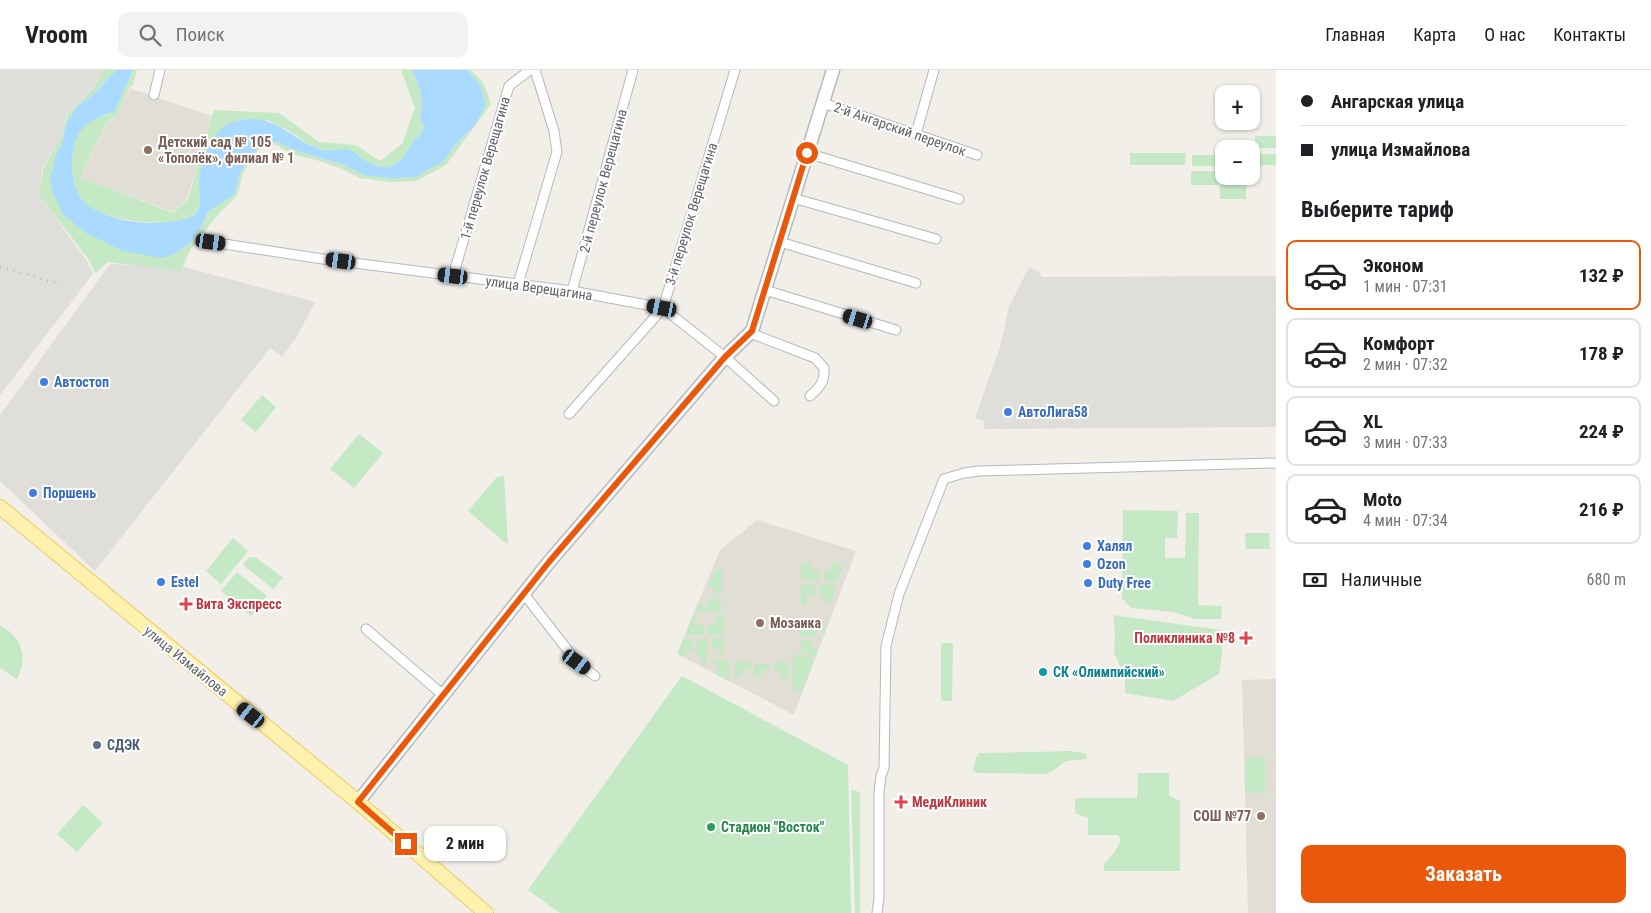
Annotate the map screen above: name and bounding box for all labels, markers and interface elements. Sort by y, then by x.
search box [118,12,468,57]
text: Vroom [25,21,88,49]
icon: search [136,21,164,49]
text: Поиск [176,23,225,46]
text: Главная [1325,24,1385,45]
text: Карта [1413,24,1456,45]
text: О нас [1484,24,1525,45]
text: Контакты [1553,24,1626,45]
map controls [1215,85,1260,185]
button: + [1215,85,1260,130]
text: Ангарская улица [1331,90,1464,113]
street label: 1-й переулок Верещагина [457,95,513,241]
street label: 2-й Ангарский переулок [832,99,969,159]
street label: 2-й переулок Верещагина [576,107,630,255]
place label: Детский сад № 105 «Тополёк», филиал № 1 [158,134,294,166]
text: улица Измайлова [1331,138,1470,161]
button: − [1215,140,1260,185]
street label: 3-й переулок Верещагина [662,141,720,287]
route start [796,142,818,164]
marker: Детский сад № 105 «Тополёк», филиал № 1 [142,144,154,156]
text: Выберите тариф [1301,197,1454,222]
car [195,232,226,252]
car [325,251,356,271]
icon: car [1303,253,1348,298]
text: Эконом [1363,254,1424,277]
text: 132 ₽ [1579,264,1624,287]
car [437,267,468,285]
street label: улица Верещагина [485,273,593,303]
text: 1 мин · 07:31 [1363,277,1448,296]
car [645,298,678,318]
car [841,307,874,331]
icon: car [1303,331,1348,376]
text: Комфорт [1363,332,1435,355]
text: 178 ₽ [1579,342,1624,365]
text: 2 мин · 07:32 [1363,355,1448,374]
place label: Автостоп [54,374,109,390]
marker: Автостоп [38,376,50,388]
place label: АвтоЛига58 [1018,404,1088,420]
marker: АвтоЛига58 [1002,406,1014,418]
icon: car [1303,409,1348,454]
text: XL [1363,410,1383,433]
text: 224 ₽ [1579,420,1624,443]
text: 3 мин · 07:33 [1363,433,1448,452]
place label: Поршень [43,485,96,501]
marker: Поршень [27,487,39,499]
icon: car [1303,487,1348,532]
text: Moto [1363,488,1402,511]
text: 216 ₽ [1579,498,1624,521]
text: 4 мин · 07:34 [1363,511,1448,530]
place label: Халял [1097,538,1132,554]
marker: Халял [1081,540,1093,552]
place label: Ozon [1097,556,1126,572]
marker: Ozon [1081,558,1093,570]
icon: cash [1301,566,1329,594]
text: Наличные [1341,568,1422,591]
text: 680 m [1587,570,1626,589]
place label: Estel [171,574,199,590]
place label: Duty Free [1098,575,1151,591]
marker: Estel [155,576,167,588]
marker: Duty Free [1082,577,1094,589]
place label: Вита Экспресс [196,596,282,612]
marker: Вита Экспресс [180,598,192,610]
place label: Мозаика [770,615,822,631]
marker: Мозаика [754,617,766,629]
street label: улица Измайлова [141,622,231,700]
place label: Поликлиника №8 [1134,630,1235,646]
marker: Поликлиника №8 [1239,631,1253,645]
car [560,647,593,677]
place label: СК «Олимпийский» [1053,664,1165,680]
marker: СК «Олимпийский» [1037,666,1049,678]
car [234,700,267,730]
place label: СДЭК [107,737,140,753]
marker: СДЭК [91,739,103,751]
place label: МедиКлиник [912,794,987,810]
marker: МедиКлиник [894,795,908,809]
place label: СОШ №77 [1193,808,1251,824]
marker: СОШ №77 [1255,810,1267,822]
place label: Стадион "Восток" [721,819,825,835]
marker: Стадион "Восток" [705,821,717,833]
callout: 2 мин [424,826,506,862]
route end [395,833,417,855]
text: 2 мин [446,834,484,853]
button: Заказать [1301,845,1626,903]

